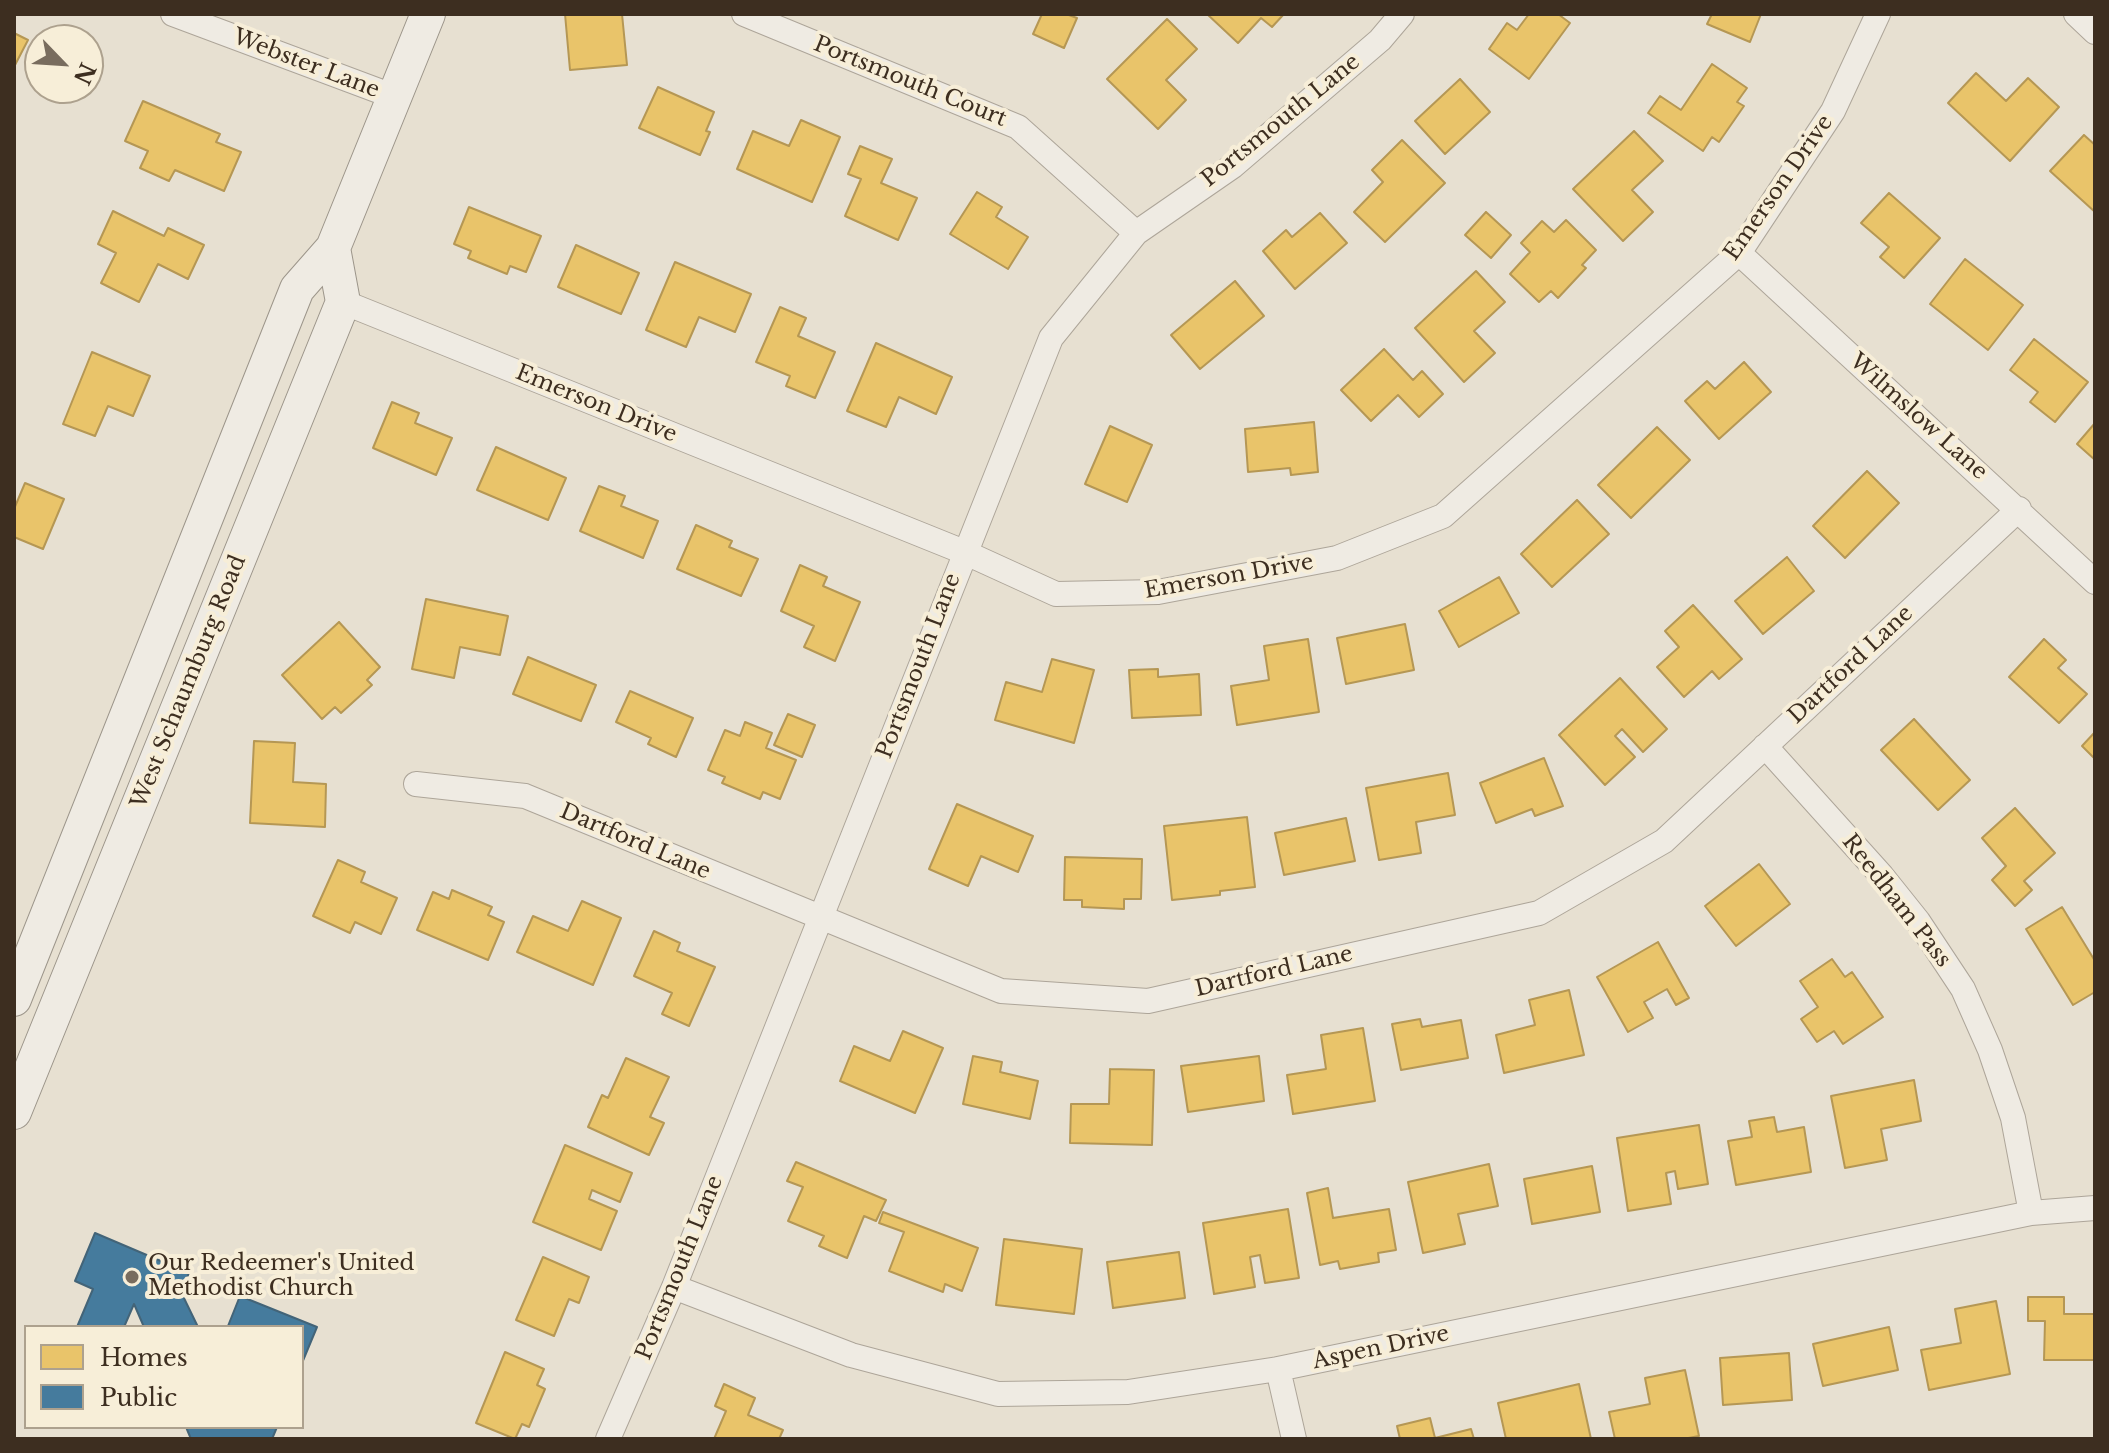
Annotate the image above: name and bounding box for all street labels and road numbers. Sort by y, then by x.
street label: Webster Lane [229,24,383,104]
street label: Portsmouth Court [810,31,1010,133]
street label: Portsmouth Lane [1196,49,1366,193]
street label: Emerson Drive [1719,110,1839,266]
street label: Wilmslow Lane [1844,348,1992,486]
street label: Emerson Drive [512,360,680,448]
street label: Emerson Drive [1142,549,1316,605]
street label: West Schaumburg Road [126,552,252,812]
street label: Portsmouth Lane [872,570,966,762]
street label: Dartford Lane [1783,600,1919,730]
street label: Dartford Lane [556,798,714,886]
street label: Reedham Pass [1836,829,1956,973]
street label: Dartford Lane [1193,941,1355,1003]
street label: Portsmouth Lane [631,1172,729,1364]
street label: Aspen Drive [1310,1321,1452,1375]

